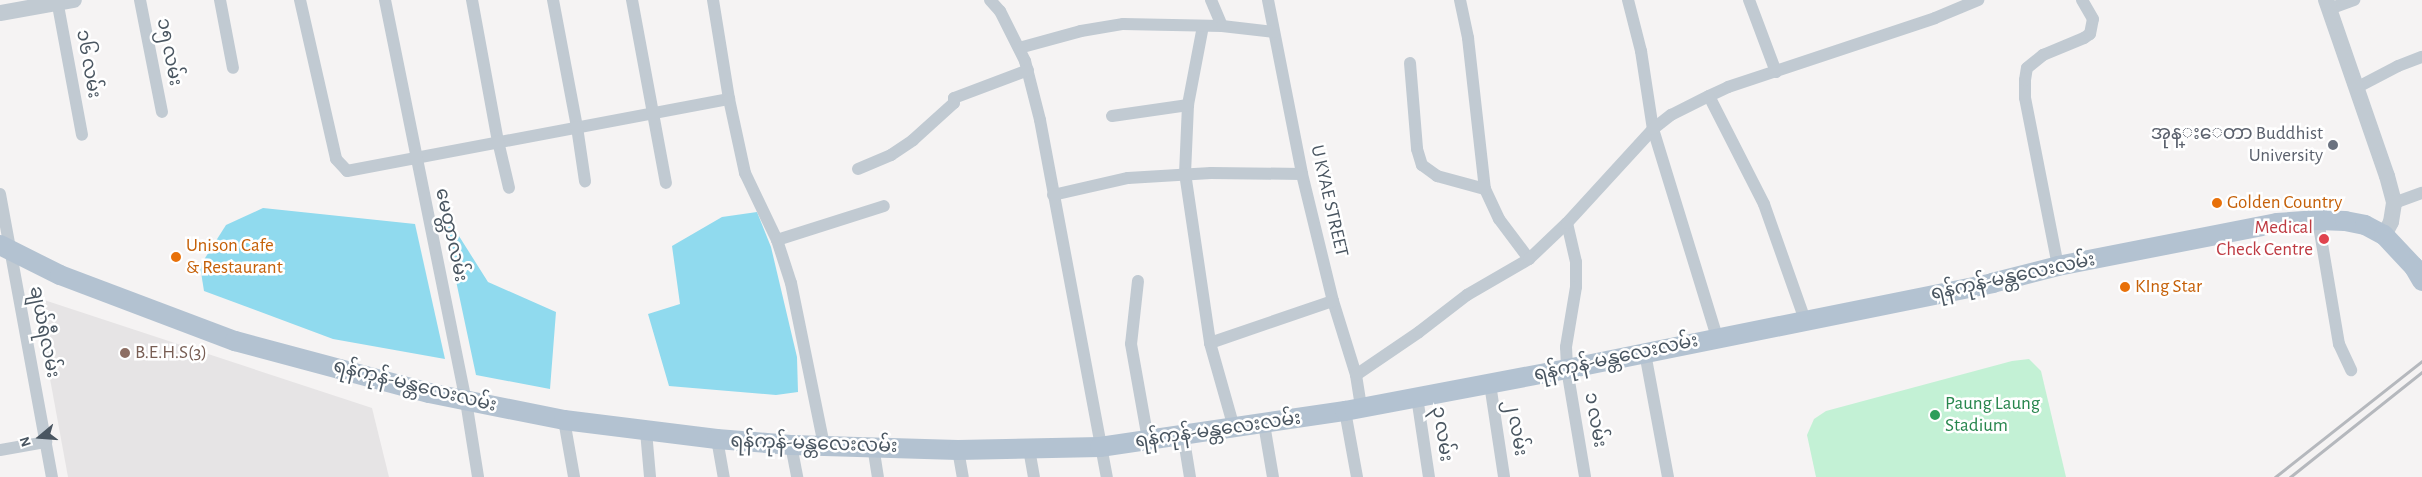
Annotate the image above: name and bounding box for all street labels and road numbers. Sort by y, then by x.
street label: ၁၅ လမ်း [151,16,187,88]
street label: ၁၆ လမ်း [71,28,105,100]
street label: U KYAE STREET [1305,143,1353,259]
street label: မေတ္တာလမ်း [430,186,472,284]
street label: ရန်ကုန်-မန္တလေးလမ်း [1929,248,2097,306]
street label: ချယ်ရီလမ်း [24,284,64,380]
street label: ရန်ကုန်-မန္တလေးလမ်း [1532,329,1700,387]
street label: ရန်ကုန်-မန္တလေးလမ်း [331,355,499,417]
street label: ၁ လမ်း [1579,391,1611,449]
street label: ၂ လမ်း [1500,398,1532,458]
street label: ၃ လမ်း [1427,405,1457,463]
street label: ရန်ကုန်-မန္တလေးလမ်း [1134,407,1302,453]
street label: ရန်ကုန်-မန္တလေးလမ်း [730,430,898,458]

